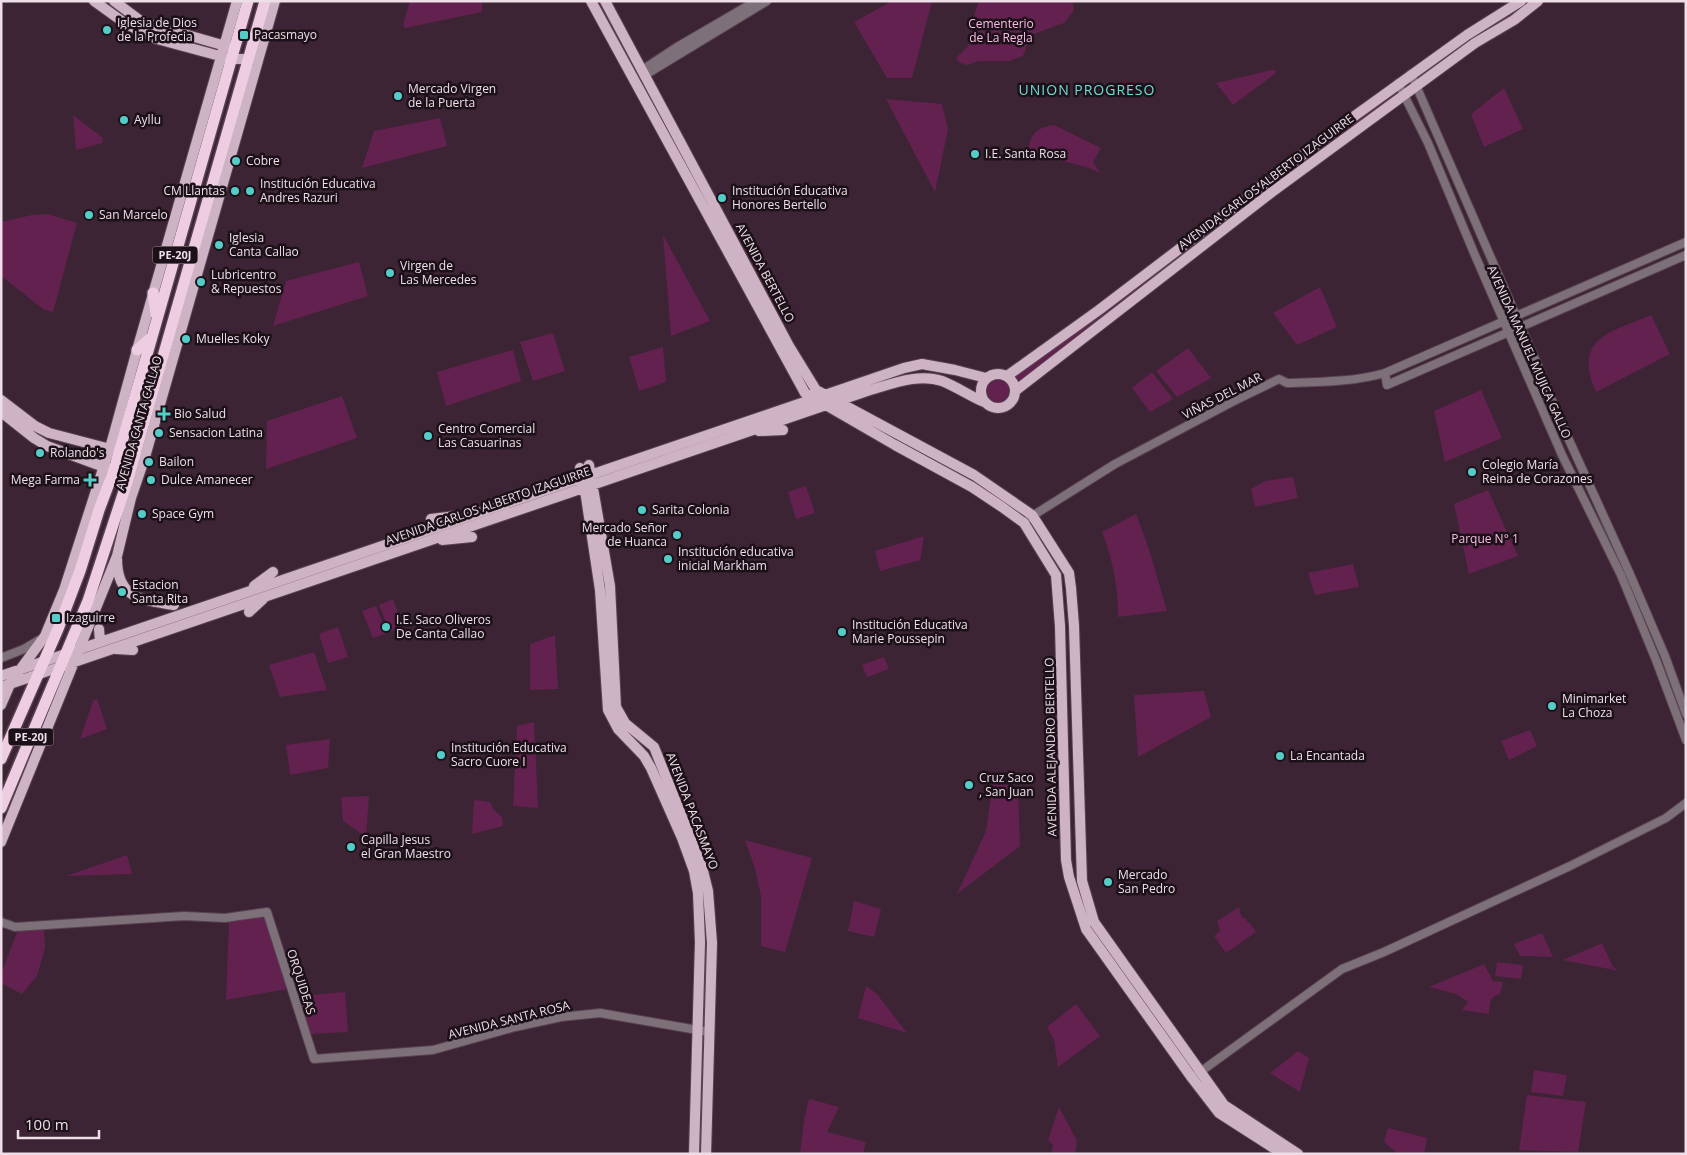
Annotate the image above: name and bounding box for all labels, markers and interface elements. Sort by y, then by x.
place label: Iglesia de Dios de la Profecia [117,14,197,45]
park label: Cementerio de La Regla [968,15,1034,46]
marker: Iglesia de Dios de la Profecia [101,24,113,36]
place label: Pacasmayo [254,26,317,43]
marker: Pacasmayo [238,29,250,41]
place label: Mercado Virgen de la Puerta [408,80,496,111]
district label: UNION PROGRESO [1019,80,1155,99]
marker: Mercado Virgen de la Puerta [392,90,404,102]
street label: AVENIDA CARLOS ALBERTO IZAGUIRRE [1174,110,1357,253]
place label: Ayllu [134,111,161,128]
marker: Ayllu [118,114,130,126]
place label: I.E. Santa Rosa [985,145,1066,162]
marker: I.E. Santa Rosa [969,148,981,160]
place label: Cobre [246,152,280,169]
marker: Cobre [230,155,242,167]
place label: Institución Educativa Andres Razuri [260,175,376,206]
place label: CM Llantas [164,182,225,199]
place label: Institución Educativa Honores Bertello [732,182,848,213]
marker: CM Llantas [229,185,241,197]
marker: Institución Educativa Andres Razuri [244,185,256,197]
marker: Institución Educativa Honores Bertello [716,192,728,204]
place label: San Marcelo [99,206,168,223]
marker: San Marcelo [83,209,95,221]
street label: AVENIDA BERTELLO [732,220,799,325]
place label: Iglesia Canta Callao [229,229,299,260]
marker: Iglesia Canta Callao [213,239,225,251]
road number: PE-20J [152,246,198,264]
place label: Virgen de Las Mercedes [400,257,477,288]
street label: AVENIDA MANUEL MUJICA GALLO [1483,262,1575,441]
place label: Lubricentro & Repuestos [211,266,282,297]
marker: Virgen de Las Mercedes [384,267,396,279]
marker: Lubricentro & Repuestos [195,276,207,288]
place label: Muelles Koky [196,330,270,347]
marker: Muelles Koky [180,333,192,345]
street label: AVENIDA CANTA CALLAO [111,354,166,492]
street label: VIÑAS DEL MAR [1179,368,1265,423]
place label: Bio Salud [174,405,226,422]
marker: Bio Salud [158,408,170,420]
place label: Centro Comercial Las Casuarinas [438,420,535,451]
place label: Sensacion Latina [169,424,263,441]
marker: Sensacion Latina [153,427,165,439]
marker: Centro Comercial Las Casuarinas [422,430,434,442]
place label: Rolando's [50,444,105,461]
marker: Rolando's [34,447,46,459]
place label: Bailon [159,453,194,470]
marker: Bailon [143,456,155,468]
place label: Colegio María Reina de Corazones [1482,456,1593,487]
street label: AVENIDA CARLOS ALBERTO IZAGUIRRE [383,462,593,549]
marker: Colegio María Reina de Corazones [1466,466,1478,478]
place label: Mega Farma [11,471,80,488]
place label: Dulce Amanecer [161,471,253,488]
marker: Mega Farma [84,474,96,486]
marker: Dulce Amanecer [145,474,157,486]
place label: Sarita Colonia [652,501,729,518]
marker: Sarita Colonia [636,504,648,516]
place label: Space Gym [152,505,214,522]
marker: Space Gym [136,508,148,520]
place label: Mercado Señor de Huanca [582,519,667,550]
marker: Mercado Señor de Huanca [671,529,683,541]
park label: Parque N° 1 [1451,530,1519,547]
place label: Institución educativa inicial Markham [678,543,794,574]
marker: Institución educativa inicial Markham [662,553,674,565]
place label: Estacion Santa Rita [132,576,188,607]
marker: Estacion Santa Rita [116,586,128,598]
place label: Izaguirre [66,609,115,626]
place label: I.E. Saco Oliveros De Canta Callao [396,611,491,642]
marker: Izaguirre [50,612,62,624]
place label: Institución Educativa Marie Poussepin [852,616,968,647]
marker: I.E. Saco Oliveros De Canta Callao [380,621,392,633]
marker: Institución Educativa Marie Poussepin [836,626,848,638]
street label: AVENIDA ALEJANDRO BERTELLO [1040,657,1061,837]
place label: Minimarket La Choza [1562,690,1626,721]
marker: Minimarket La Choza [1546,700,1558,712]
road number: PE-20J [8,729,54,746]
place label: Institución Educativa Sacro Cuore I [451,739,567,770]
place label: La Encantada [1290,747,1365,764]
marker: Institución Educativa Sacro Cuore I [435,749,447,761]
street label: AVENIDA PACASMAYO [662,750,723,872]
marker: La Encantada [1274,750,1286,762]
place label: Cruz Saco , San Juan [979,769,1034,800]
marker: Cruz Saco , San Juan [963,779,975,791]
place label: Capilla Jesus el Gran Maestro [361,831,451,862]
marker: Capilla Jesus el Gran Maestro [345,841,357,853]
place label: Mercado San Pedro [1118,866,1175,897]
marker: Mercado San Pedro [1102,876,1114,888]
street label: ORQUIDEAS [283,947,320,1017]
street label: AVENIDA SANTA ROSA [446,996,572,1043]
scale bar [18,1108,99,1140]
text: 100 m [25,1114,69,1134]

